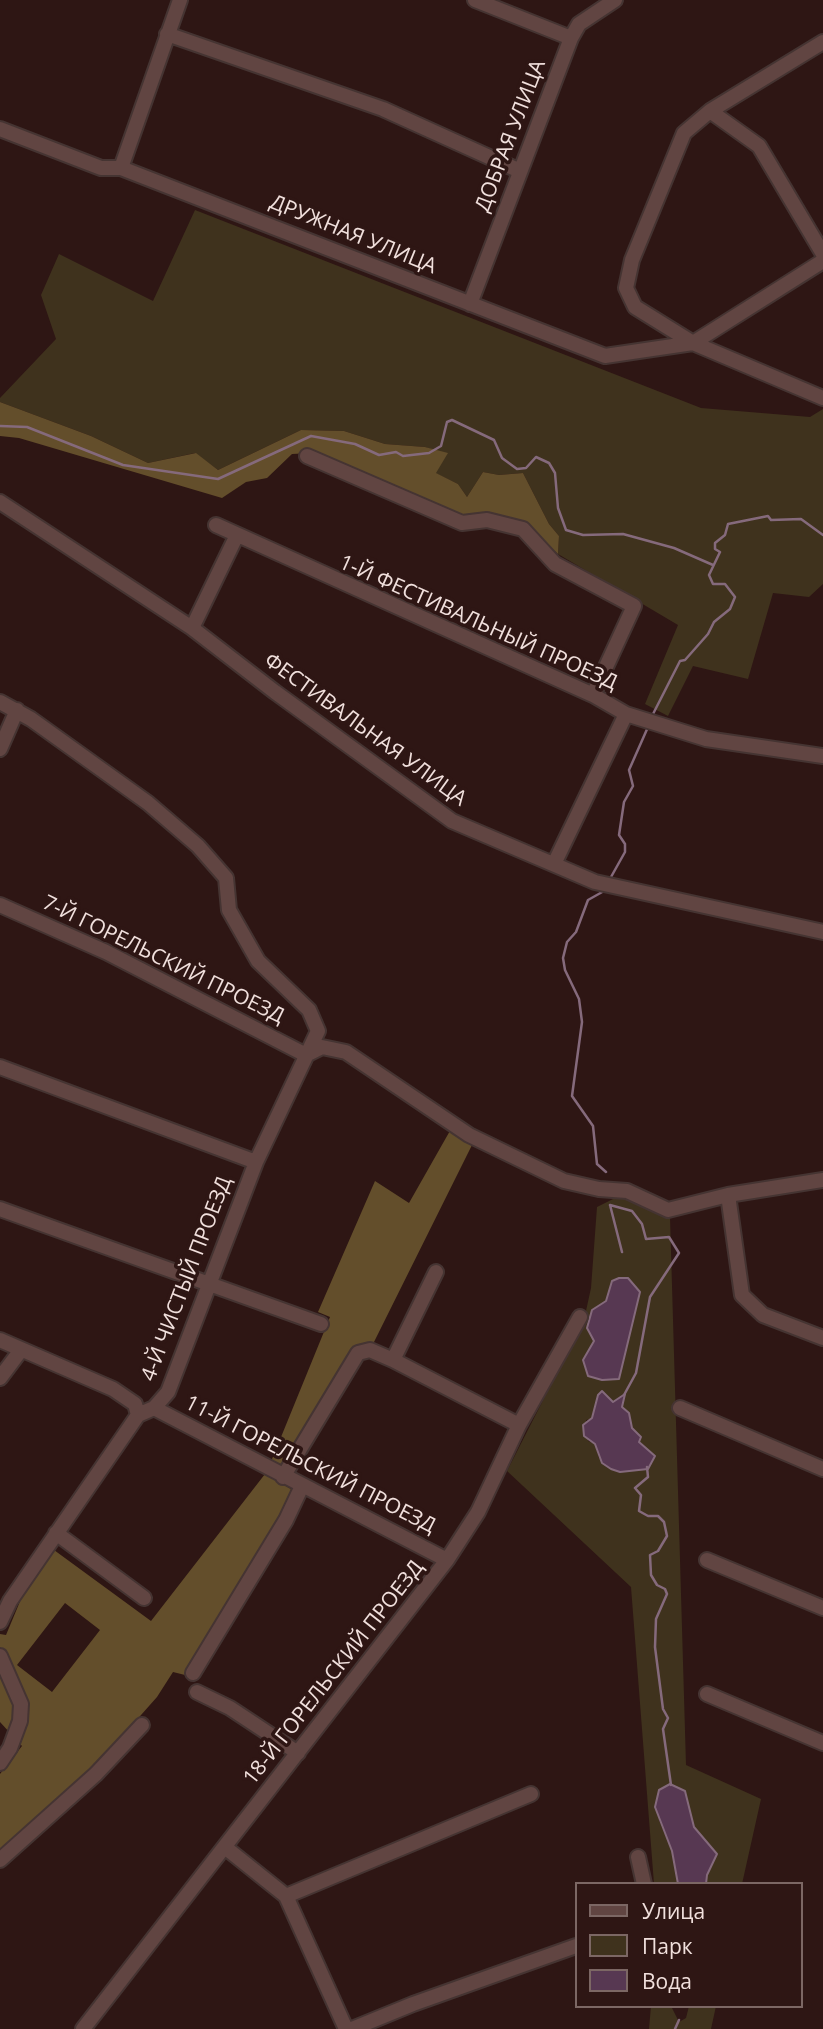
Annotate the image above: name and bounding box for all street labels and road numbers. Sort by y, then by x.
street label: ДОБРАЯ УЛИЦА [470,56,552,216]
street label: ДРУЖНАЯ УЛИЦА [266,190,440,280]
street label: 1-Й ФЕСТИВАЛЬНЫЙ ПРОЕЗД [335,550,621,696]
street label: ФЕСТИВАЛЬНАЯ УЛИЦА [259,648,471,812]
street label: 7-Й ГОРЕЛЬСКИЙ ПРОЕЗД [38,890,288,1030]
street label: 4-Й ЧИСТЫЙ ПРОЕЗД [136,1173,238,1385]
street label: 11-Й ГОРЕЛЬСКИЙ ПРОЕЗД [181,1391,439,1539]
street label: 18-Й ГОРЕЛЬСКИЙ ПРОЕЗД [239,1556,429,1790]

